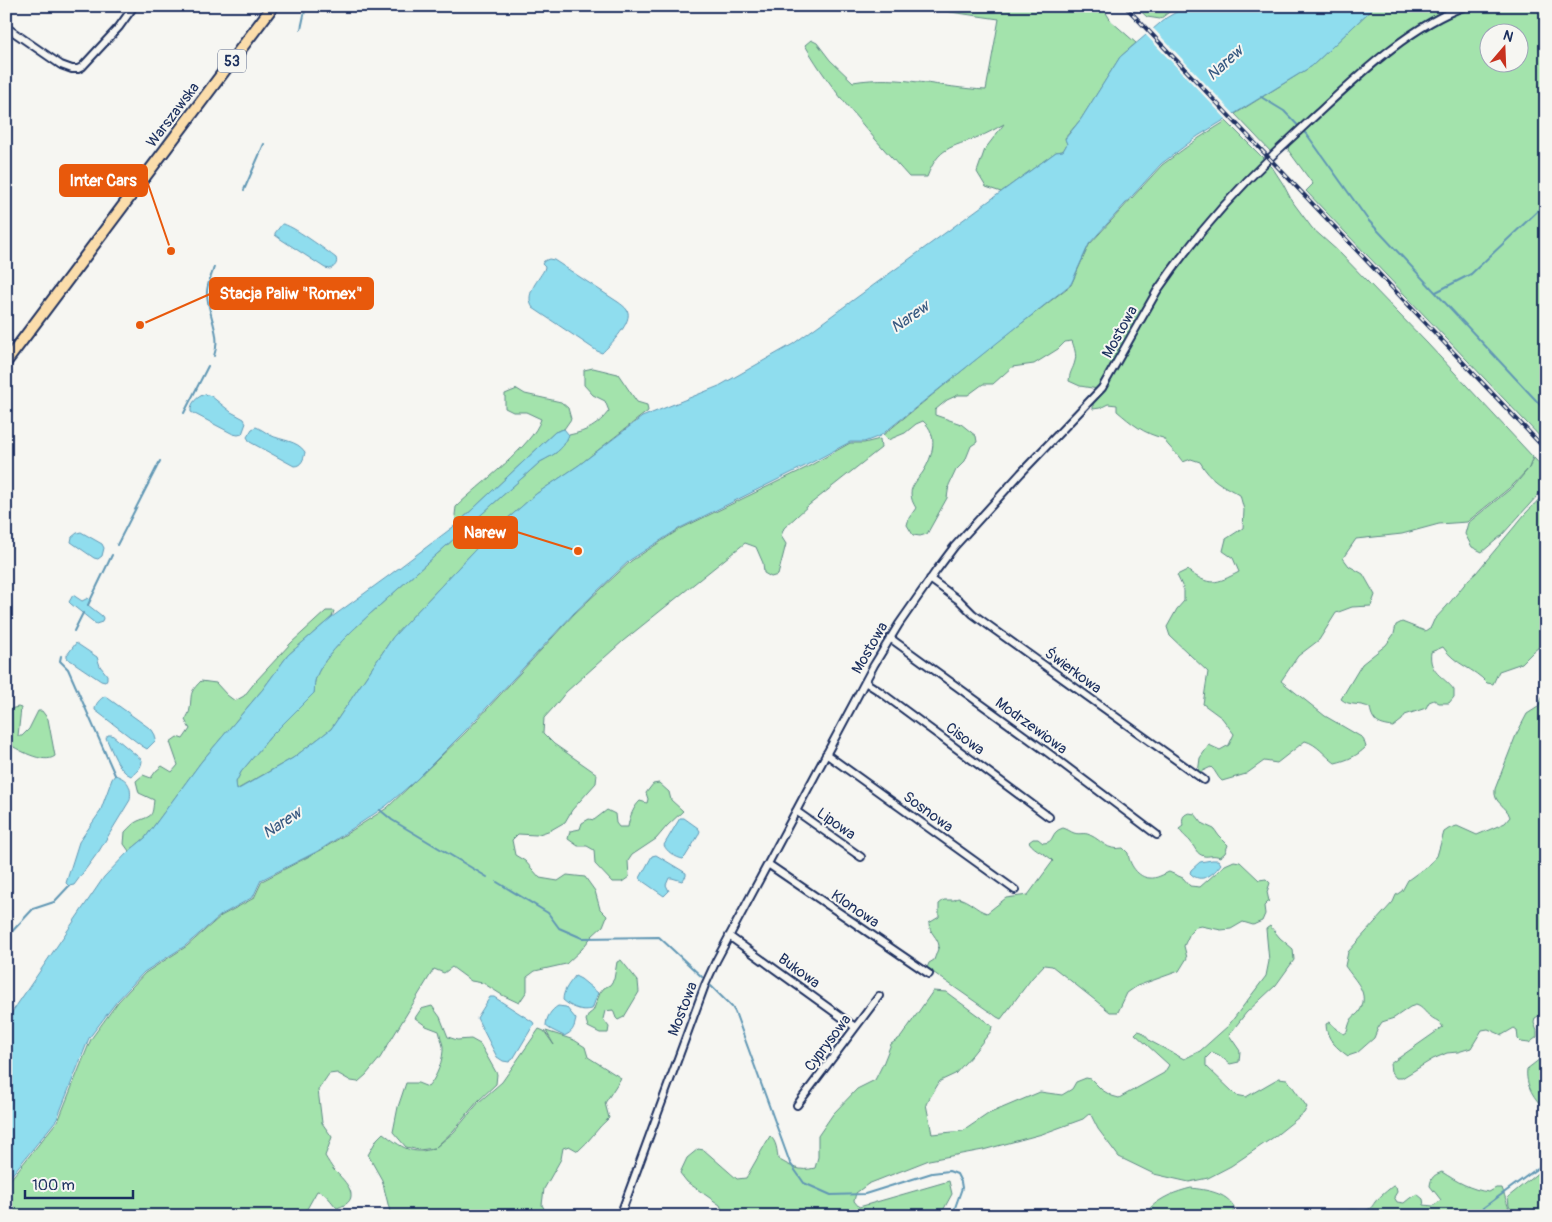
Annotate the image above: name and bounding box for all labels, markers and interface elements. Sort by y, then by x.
north arrow [1480,22,1530,72]
text: N [1501,27,1515,46]
water label: Narew [1203,40,1249,85]
road number: 53 [218,49,246,72]
street label: Warszawska [142,79,204,151]
callout: Inter Cars [60,165,147,196]
text: Inter Cars [69,171,137,191]
callout: Stacja Paliw "Romex" [210,278,373,309]
text: Stacja Paliw "Romex" [220,284,362,304]
water label: Narew [887,295,935,337]
street label: Mostowa [1098,303,1142,361]
callout: Narew [454,517,517,548]
text: Narew [464,523,506,543]
street label: Mostowa [848,619,892,677]
street label: Świerkowa [1041,644,1105,698]
street label: Modrzewiowa [991,693,1071,759]
street label: Cisowa [942,718,988,760]
street label: Sosnowa [899,787,957,837]
water label: Narew [259,802,307,843]
street label: Lipowa [813,804,859,844]
street label: Klonowa [827,886,883,932]
street label: Bukowa [774,949,824,993]
street label: Mostowa [664,979,702,1039]
street label: Cyprysowa [800,1011,856,1075]
scale bar [25,1167,132,1199]
text: 100 m [32,1176,75,1195]

